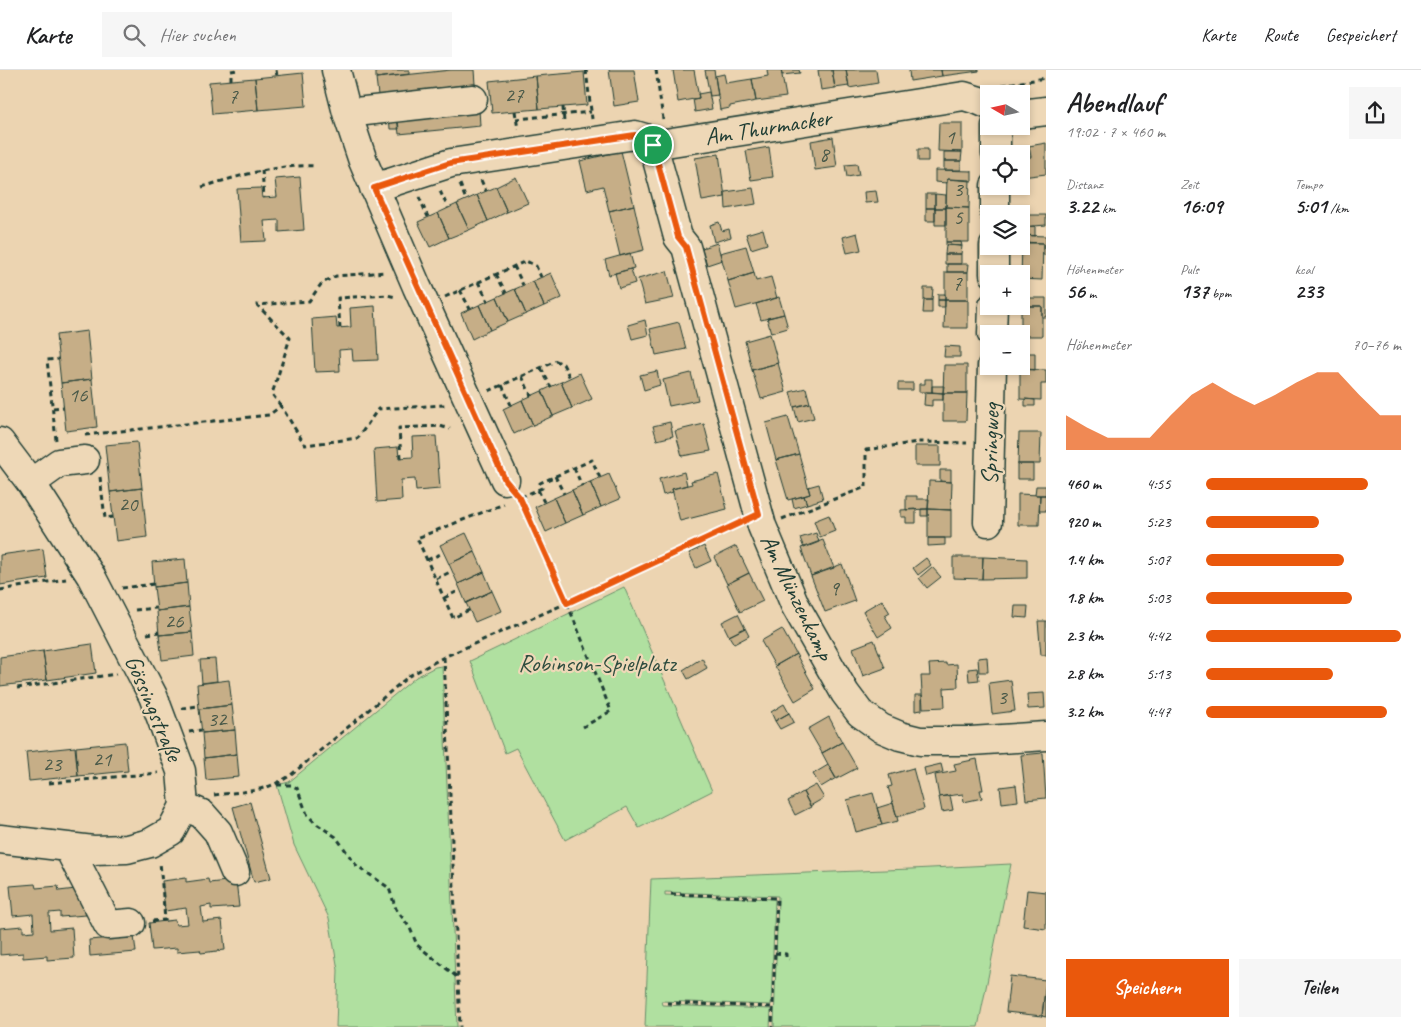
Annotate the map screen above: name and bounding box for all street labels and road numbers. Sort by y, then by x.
street label: Am Thurmacker [703,102,836,152]
street label: Springweg [974,401,1006,485]
street label: Am Münzenkamp [754,529,841,667]
street label: Gössingstraße [118,651,191,767]

